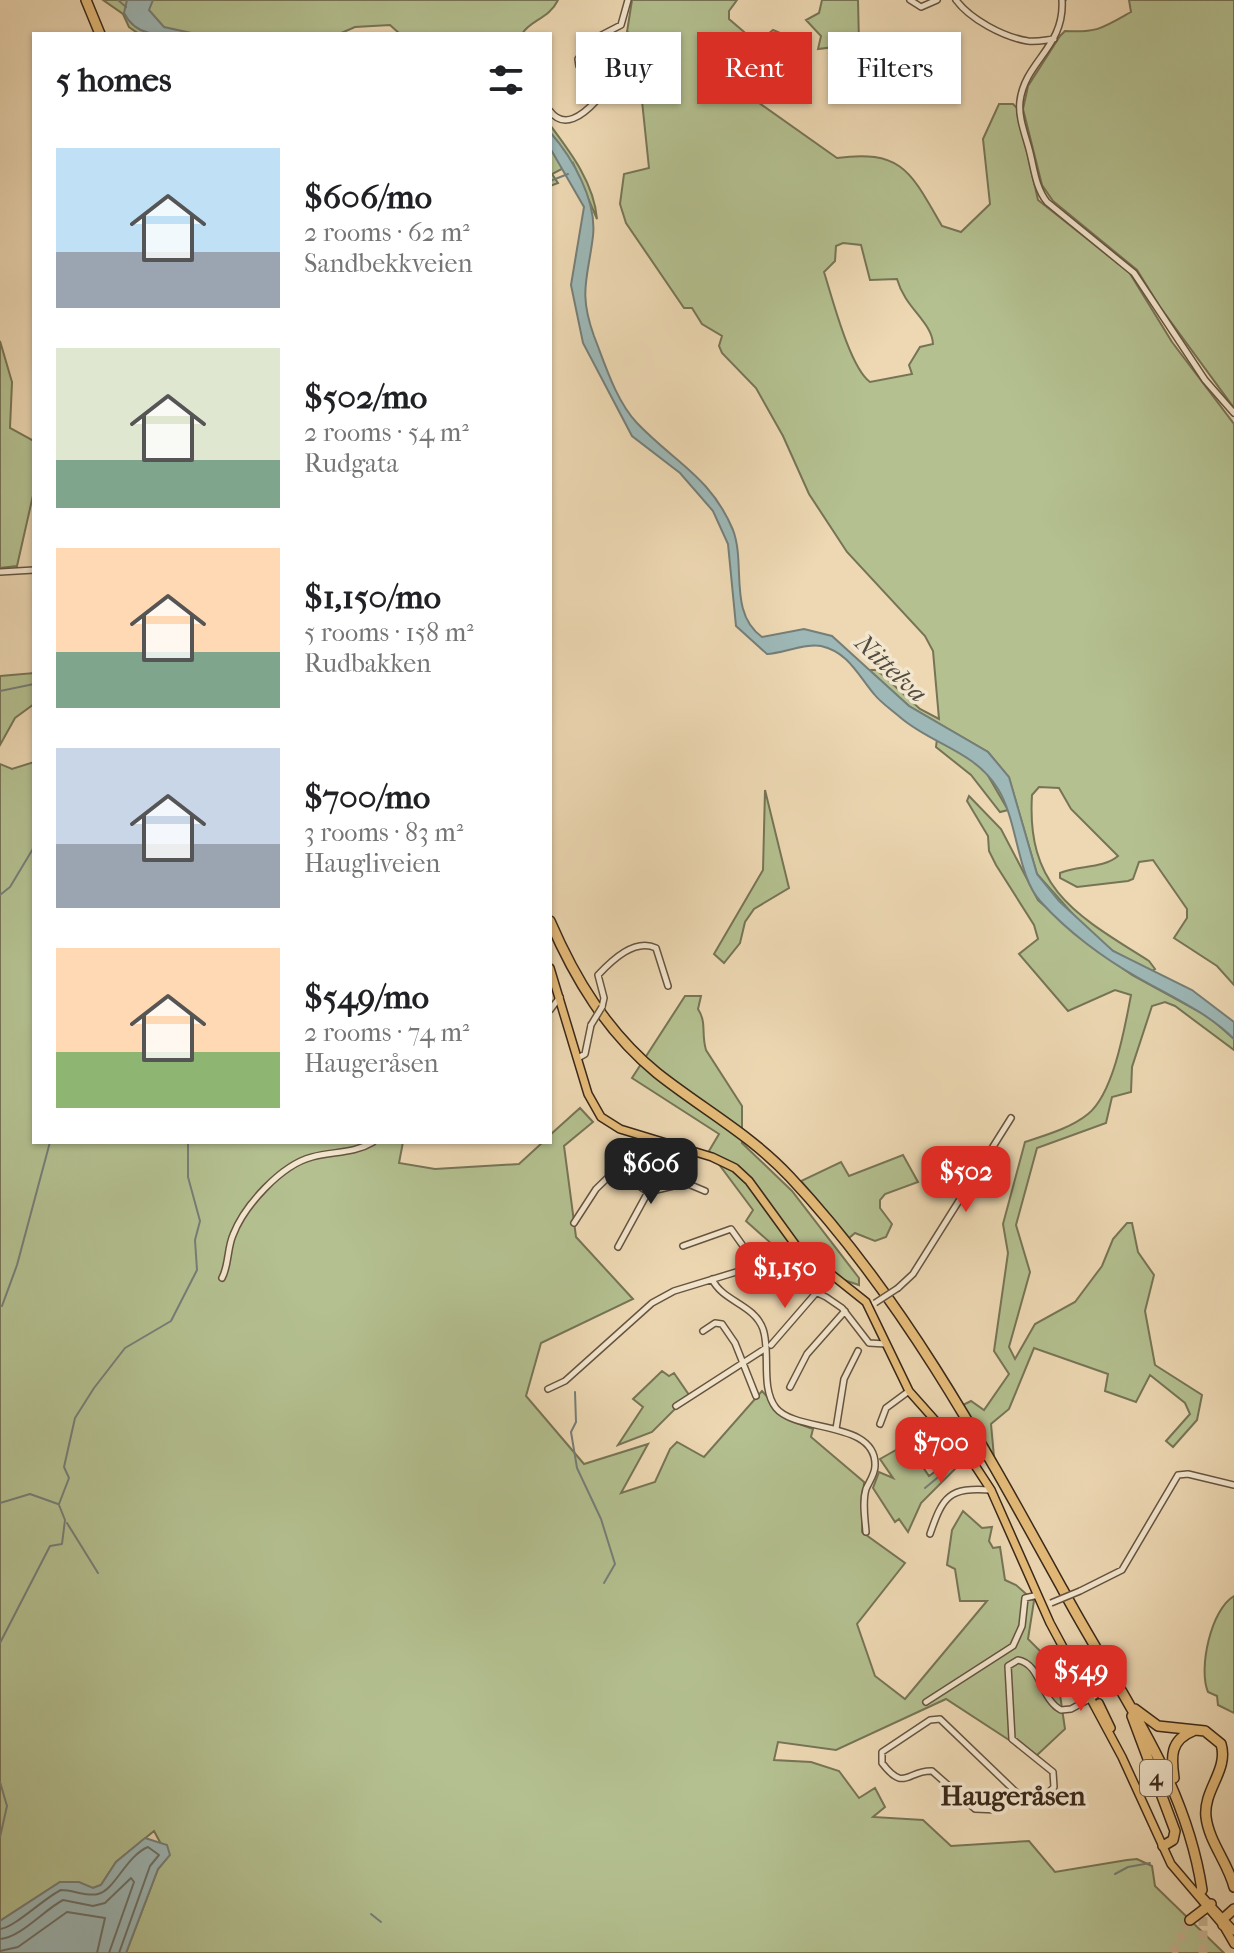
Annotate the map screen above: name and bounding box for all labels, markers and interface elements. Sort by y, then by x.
chip: Buy [576,32,681,104]
chip: Rent [697,32,812,104]
chip: Filters [828,32,961,104]
icon: filters [484,58,528,102]
text: 5 homes [56,60,171,100]
text: $606/mo [304,177,432,217]
icon: home [120,180,216,276]
text: 2 rooms · 62 m² [304,217,470,248]
text: Sandbekkveien [304,248,473,279]
text: $502/mo [304,377,427,417]
icon: home [120,380,216,476]
text: 2 rooms · 54 m² [304,417,469,448]
text: Rudgata [304,448,398,479]
text: $1,150/mo [304,577,441,617]
icon: home [120,580,216,676]
text: 5 rooms · 158 m² [304,617,474,648]
water label: Nittelva [848,626,933,709]
text: Rudbakken [304,648,431,679]
text: $700/mo [304,777,430,817]
icon: home [120,780,216,876]
text: 3 rooms · 83 m² [304,817,463,848]
text: Haugliveien [304,848,440,879]
text: $549/mo [304,977,429,1017]
icon: home [120,980,216,1076]
text: 2 rooms · 74 m² [304,1017,469,1048]
text: Haugeråsen [304,1048,439,1079]
pin: $606 [604,1138,698,1206]
pin: $502 [919,1146,1013,1214]
text: $606 [623,1148,679,1179]
text: $502 [939,1156,993,1187]
pin: $1,150 [720,1242,850,1310]
text: $1,150 [753,1252,817,1283]
pin: $700 [894,1417,988,1485]
text: $700 [913,1427,969,1458]
pin: $549 [1034,1645,1128,1713]
text: $549 [1054,1655,1108,1686]
road number: 4 [1140,1760,1172,1796]
district label: Haugeråsen [941,1779,1086,1812]

